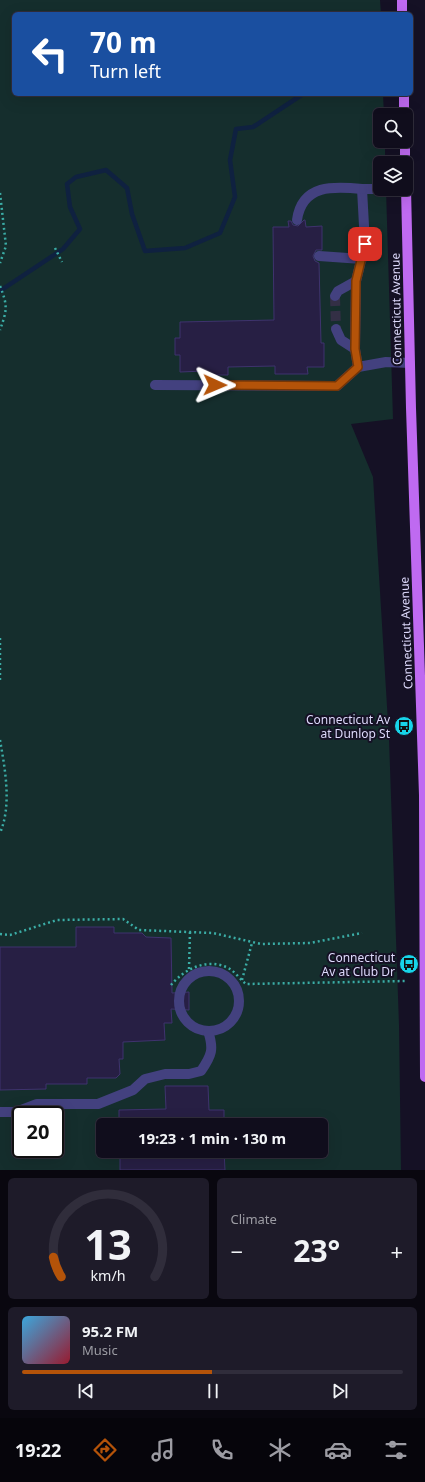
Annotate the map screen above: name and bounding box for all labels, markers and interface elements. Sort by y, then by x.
text: 70 m [90,23,157,61]
icon: left [24,28,76,80]
text: Turn left [90,59,161,83]
map controls [373,108,413,196]
button: search [373,108,413,148]
button: layers [373,156,413,196]
pin [348,227,382,261]
icon: arrive [354,233,376,255]
street label: Connecticut Avenue [387,252,405,365]
position arrow [194,364,236,406]
street label: Connecticut Avenue [396,576,416,689]
place label: Connecticut Av at Dunlop St [306,711,391,742]
bus stop icon: Connecticut Av at Dunlop St [393,715,415,737]
place label: Connecticut Av at Club Dr [322,949,396,980]
bus stop icon: Connecticut Av at Club Dr [398,953,420,975]
speed limit sign: 20 [12,1106,64,1158]
text: 19:23 · 1 min · 130 m [138,1128,286,1148]
text: Climate [231,1210,277,1228]
text: 13 [84,1215,132,1271]
text: 23° [293,1230,340,1271]
text: − [231,1236,243,1266]
text: + [390,1236,403,1266]
text: km/h [91,1265,126,1284]
text: 95.2 FM [82,1321,138,1341]
text: Music [82,1341,118,1359]
icon: previous [75,1380,97,1402]
icon: pause [202,1380,224,1402]
icon: next [329,1380,351,1402]
icon: directions [91,1436,119,1464]
icon: music [149,1436,177,1464]
icon: phone [208,1436,236,1464]
icon: climate [266,1436,294,1464]
icon: car [324,1436,352,1464]
icon: filters [382,1436,410,1464]
text: 19:22 [15,1438,61,1462]

